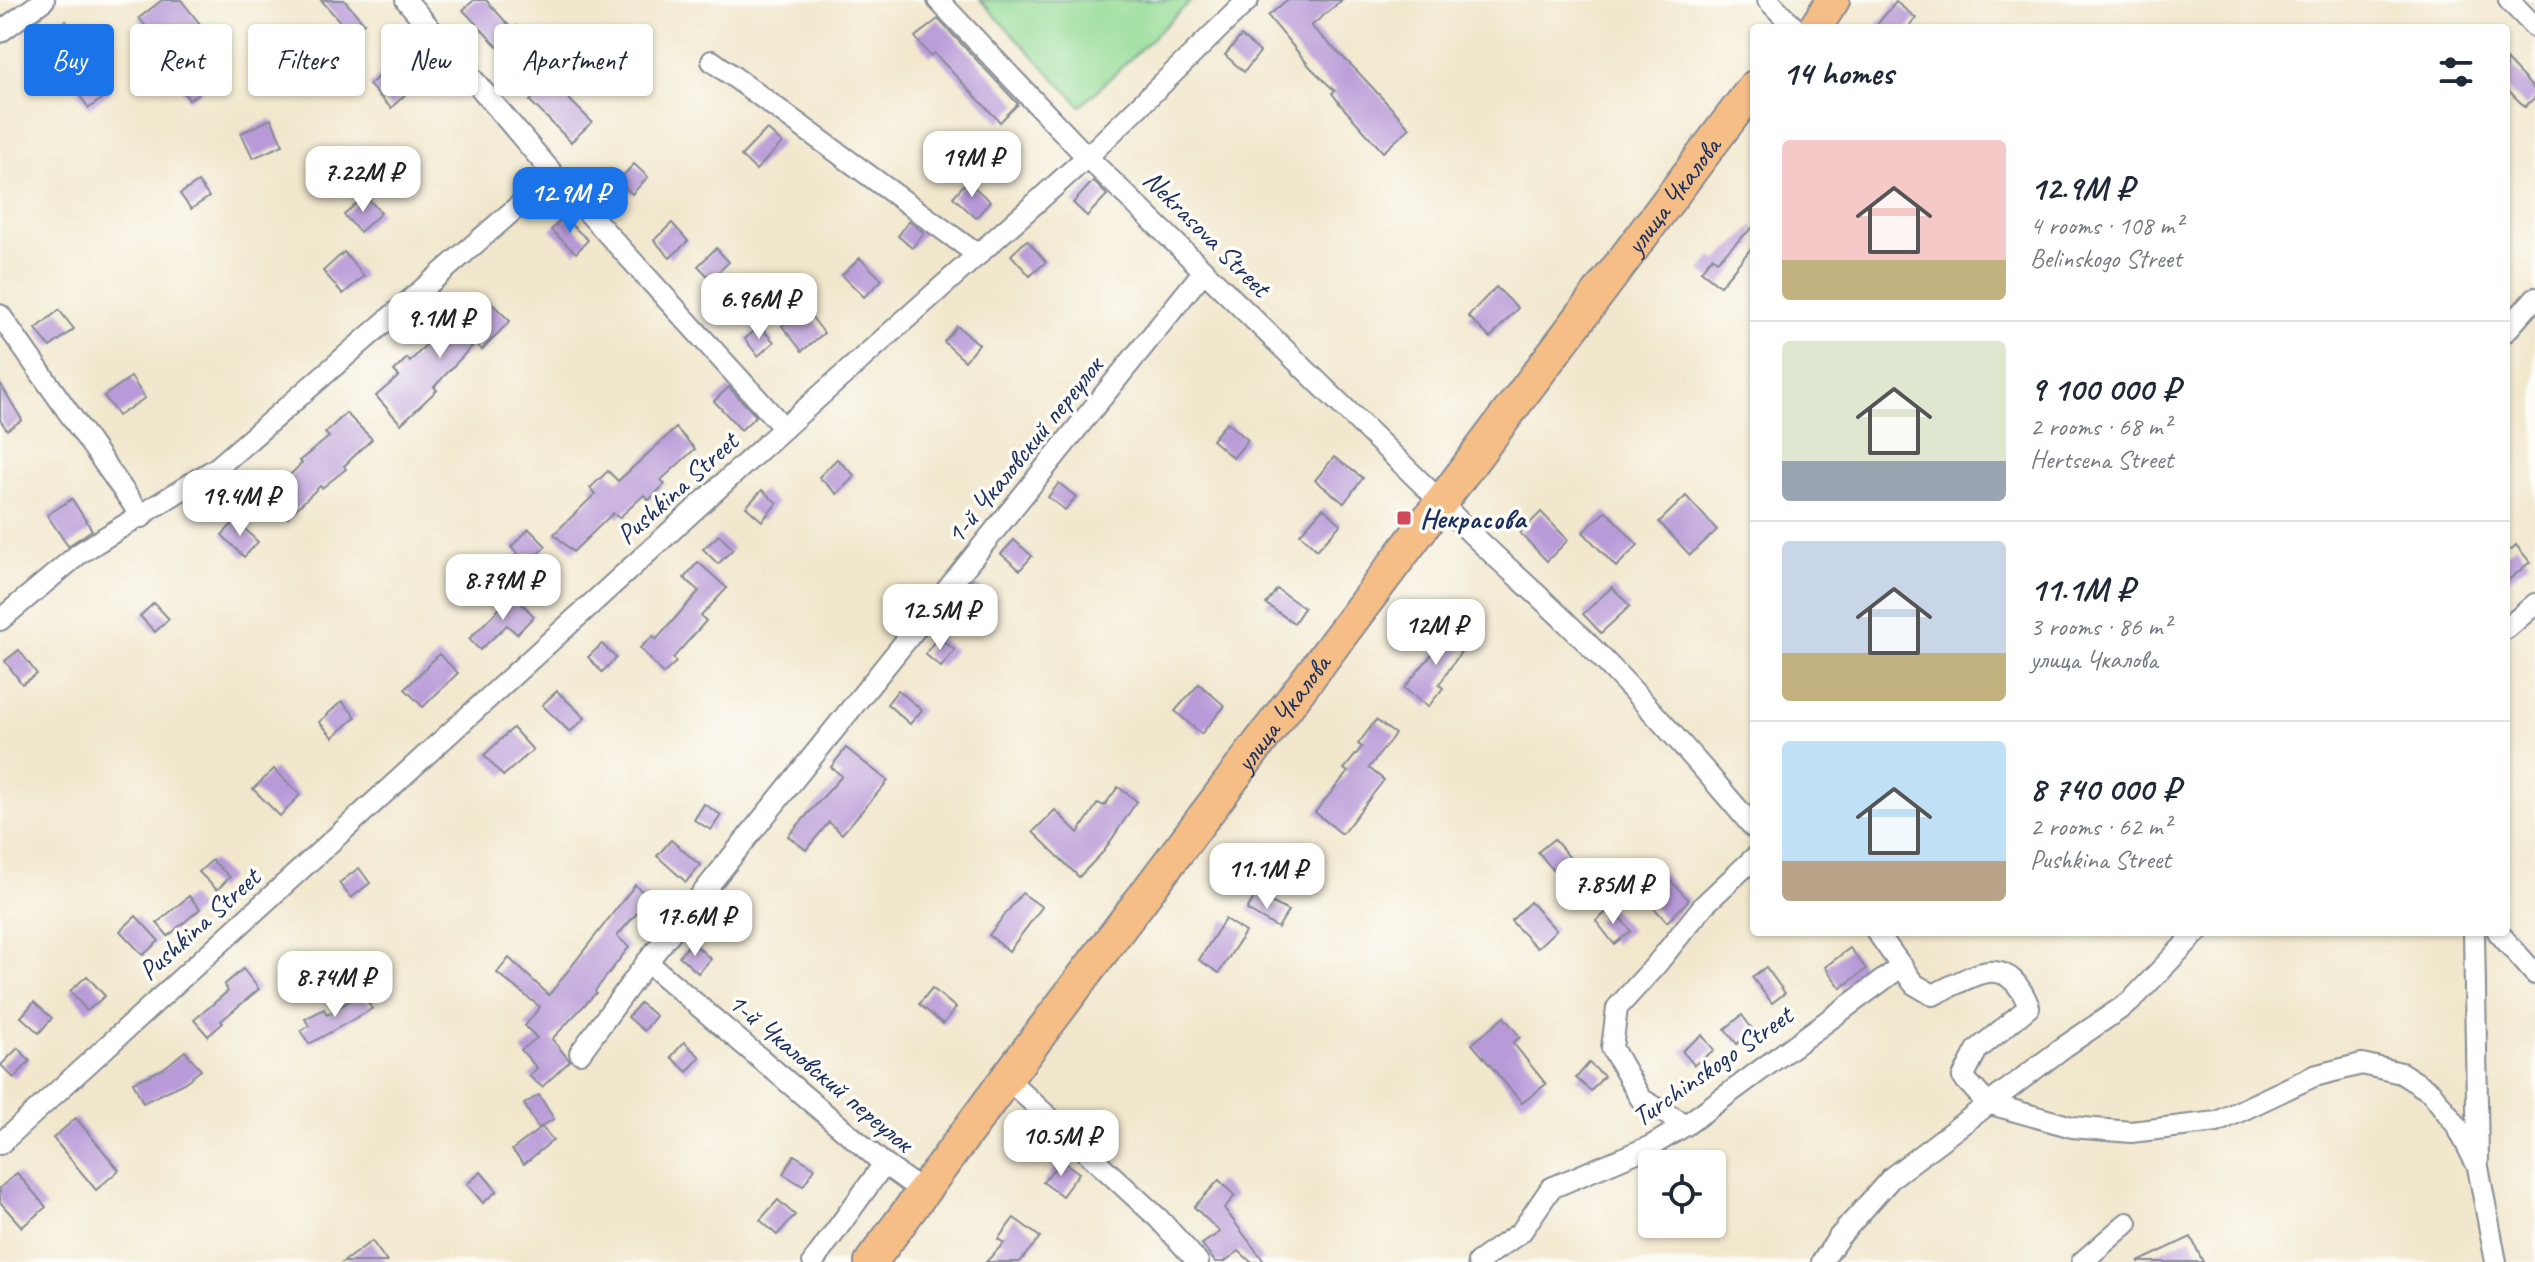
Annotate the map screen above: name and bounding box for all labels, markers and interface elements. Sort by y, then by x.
chip: Buy [24,24,114,96]
chip: Rent [130,24,232,96]
chip: Filters [248,24,365,96]
chip: New [381,24,478,96]
chip: Apartment [494,24,653,96]
icon: filters [2434,50,2478,94]
text: 14 homes [1782,51,1893,94]
street label: улица Чкалова [1616,128,1729,263]
pin: 19M ₽ [916,131,1028,199]
text: 19M ₽ [941,140,1003,173]
pin: 7.22M ₽ [289,146,437,214]
text: 7.22M ₽ [324,155,402,188]
street label: Nekrasova Street [1136,162,1280,306]
text: 12.9M ₽ [2030,166,2133,209]
pin: 12.9M ₽ [496,167,644,235]
icon: home [1846,172,1942,268]
text: 12.9M ₽ [531,176,609,209]
text: 4 rooms · 108 m² [2030,209,2182,242]
text: Belinskogo Street [2030,242,2182,275]
pin: 6.96M ₽ [685,273,833,341]
text: 6.96M ₽ [719,282,799,315]
pin: 9.1M ₽ [375,292,505,360]
text: 9.1M ₽ [407,301,473,334]
street label: 1-й Чкаловский переулок [938,347,1112,551]
text: 9 100 000 ₽ [2030,367,2179,410]
icon: home [1846,373,1942,469]
text: 2 rooms · 68 m² [2030,410,2171,443]
street label: Pushkina Street [609,422,747,552]
text: Hertsena Street [2030,443,2173,476]
pin: 19.4M ₽ [166,470,314,538]
text: 19.4M ₽ [201,479,279,512]
place label: Некрасова [1420,501,1528,536]
marker: Некрасова [1395,509,1413,527]
pin: 8.79M ₽ [429,554,577,622]
text: 8.79M ₽ [464,563,542,596]
text: 11.1M ₽ [2030,567,2133,610]
icon: home [1846,573,1942,669]
pin: 12.5M ₽ [866,584,1014,652]
text: 12.5M ₽ [901,593,979,626]
pin: 12M ₽ [1380,599,1492,667]
text: 12M ₽ [1405,608,1467,641]
text: 3 rooms · 86 m² [2030,610,2171,643]
text: улица Чкалова [2030,643,2158,676]
street label: улица Чкалова [1225,645,1339,780]
text: 8 740 000 ₽ [2030,767,2179,810]
icon: home [1846,773,1942,869]
text: 2 rooms · 62 m² [2030,810,2171,843]
pin: 11.1M ₽ [1193,843,1341,911]
text: Pushkina Street [2030,843,2171,876]
text: 11.1M ₽ [1228,852,1306,885]
street label: Pushkina Street [131,858,269,988]
pin: 7.85M ₽ [1539,858,1687,926]
text: 7.85M ₽ [1574,867,1652,900]
pin: 17.6M ₽ [621,890,769,958]
text: 17.6M ₽ [655,899,735,932]
pin: 8.74M ₽ [261,951,409,1019]
text: 8.74M ₽ [296,960,374,993]
street label: 1-й Чкаловский переулок [721,984,923,1161]
street label: Turchinskogo Street [1625,996,1801,1134]
pin: 10.5M ₽ [987,1110,1135,1178]
text: 10.5M ₽ [1022,1119,1100,1152]
map controls [1638,1150,1726,1238]
button: locate [1638,1150,1726,1238]

